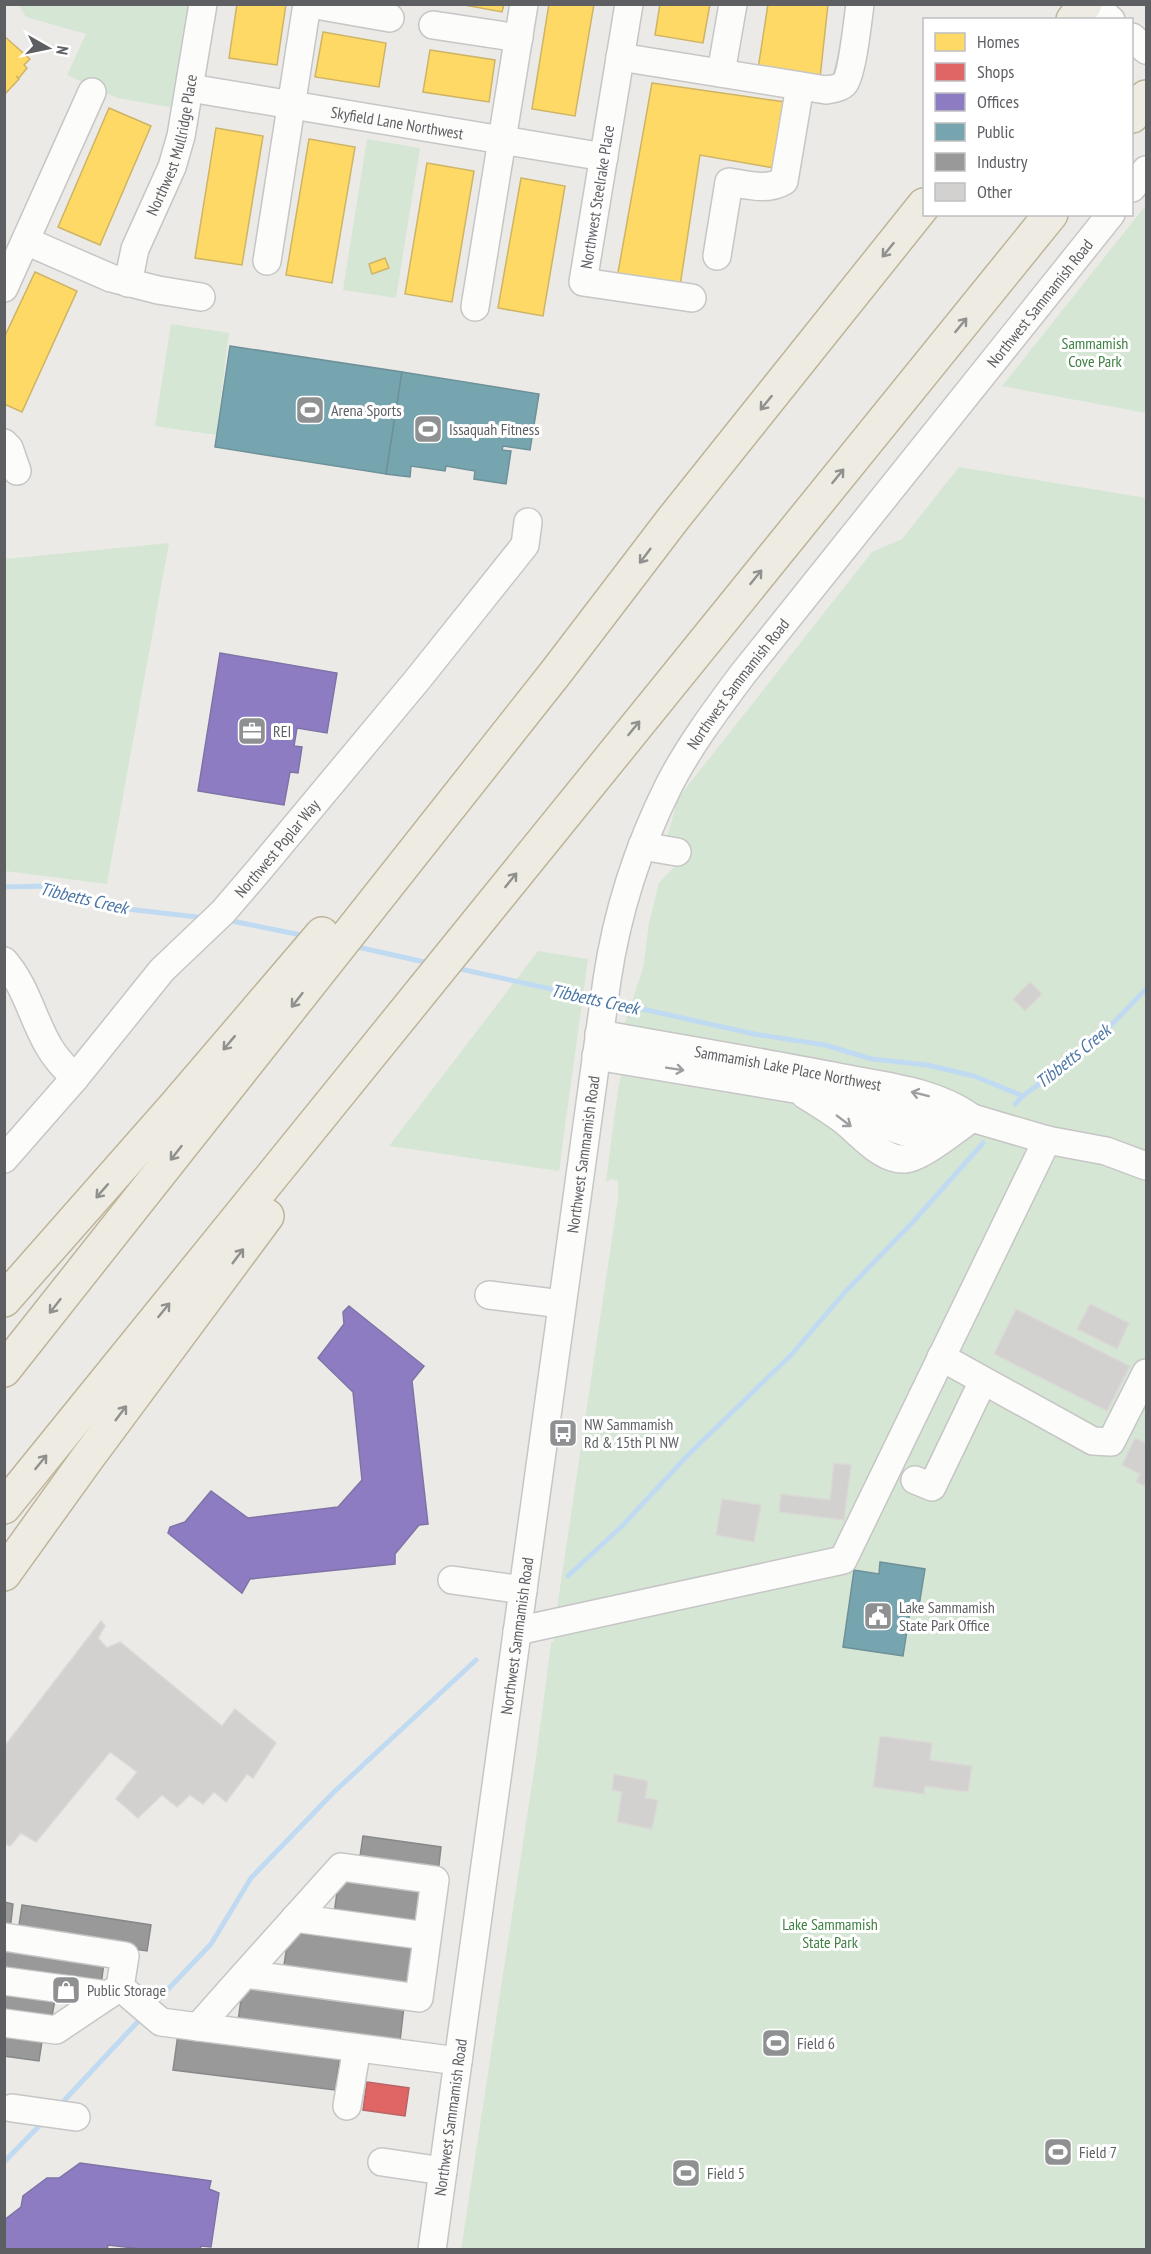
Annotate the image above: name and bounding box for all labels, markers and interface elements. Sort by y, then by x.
north arrow [18,18,78,78]
legend [923,18,1133,216]
text: Homes [977,30,1020,53]
text: N [52,45,73,56]
text: Shops [977,60,1014,83]
street label: Northwest Mullridge Place [141,73,201,219]
text: Offices [977,90,1019,113]
street label: Skyfield Lane Northwest [329,102,466,144]
text: Public [977,120,1015,143]
street label: Northwest Steelrake Place [576,124,618,270]
text: Industry [977,150,1028,173]
text: Other [977,180,1012,203]
street label: Northwest Sammamish Road [982,235,1097,371]
one-way arrow [881,242,894,258]
one-way arrow [955,317,968,333]
park label: Sammamish Cove Park [1062,333,1128,371]
sports icon: Arena Sports [294,394,326,426]
one-way arrow [760,394,773,410]
place label: Arena Sports [331,400,402,420]
sports icon: Issaquah Fitness [412,413,444,445]
place label: Issaquah Fitness [449,419,540,439]
one-way arrow [832,468,845,484]
one-way arrow [639,547,651,563]
one-way arrow [750,569,763,585]
street label: Northwest Sammamish Road [682,614,793,753]
office icon: REI [236,715,268,747]
one-way arrow [627,720,640,736]
place label: REI [273,721,291,741]
street label: Northwest Poplar Way [230,795,324,901]
one-way arrow [505,872,518,888]
water label: Tibbetts Creek [38,877,132,920]
water label: Tibbetts Creek [549,978,643,1020]
one-way arrow [290,992,303,1008]
water label: Tibbetts Creek [1031,1018,1117,1093]
one-way arrow [222,1035,236,1050]
street label: Sammamish Lake Place Northwest [693,1041,884,1095]
one-way arrow [664,1064,684,1075]
street label: Northwest Sammamish Road [562,1074,604,1234]
one-way arrow [910,1087,929,1099]
one-way arrow [836,1115,852,1128]
one-way arrow [169,1145,182,1161]
one-way arrow [95,1183,109,1198]
one-way arrow [231,1249,244,1265]
one-way arrow [48,1298,61,1314]
one-way arrow [157,1303,171,1318]
one-way arrow [115,1405,128,1421]
place label: NW Sammamish Rd & 15th Pl NW [584,1414,679,1452]
bus stop icon: NW Sammamish Rd & 15th Pl NW [547,1417,579,1449]
one-way arrow [35,1454,48,1470]
street label: Northwest Sammamish Road [496,1556,537,1716]
place label: Lake Sammamish State Park Office [899,1597,995,1635]
public building icon: Lake Sammamish State Park Office [862,1600,894,1632]
park label: Lake Sammamish State Park [782,1914,878,1952]
shop icon: Public Storage [50,1974,82,2006]
place label: Public Storage [87,1980,166,2000]
sports icon: Field 6 [760,2027,792,2059]
place label: Field 6 [797,2033,835,2053]
street label: Northwest Sammamish Road [430,2037,471,2197]
sports icon: Field 7 [1042,2136,1074,2168]
place label: Field 7 [1079,2142,1117,2162]
sports icon: Field 5 [670,2157,702,2189]
place label: Field 5 [707,2163,745,2183]

